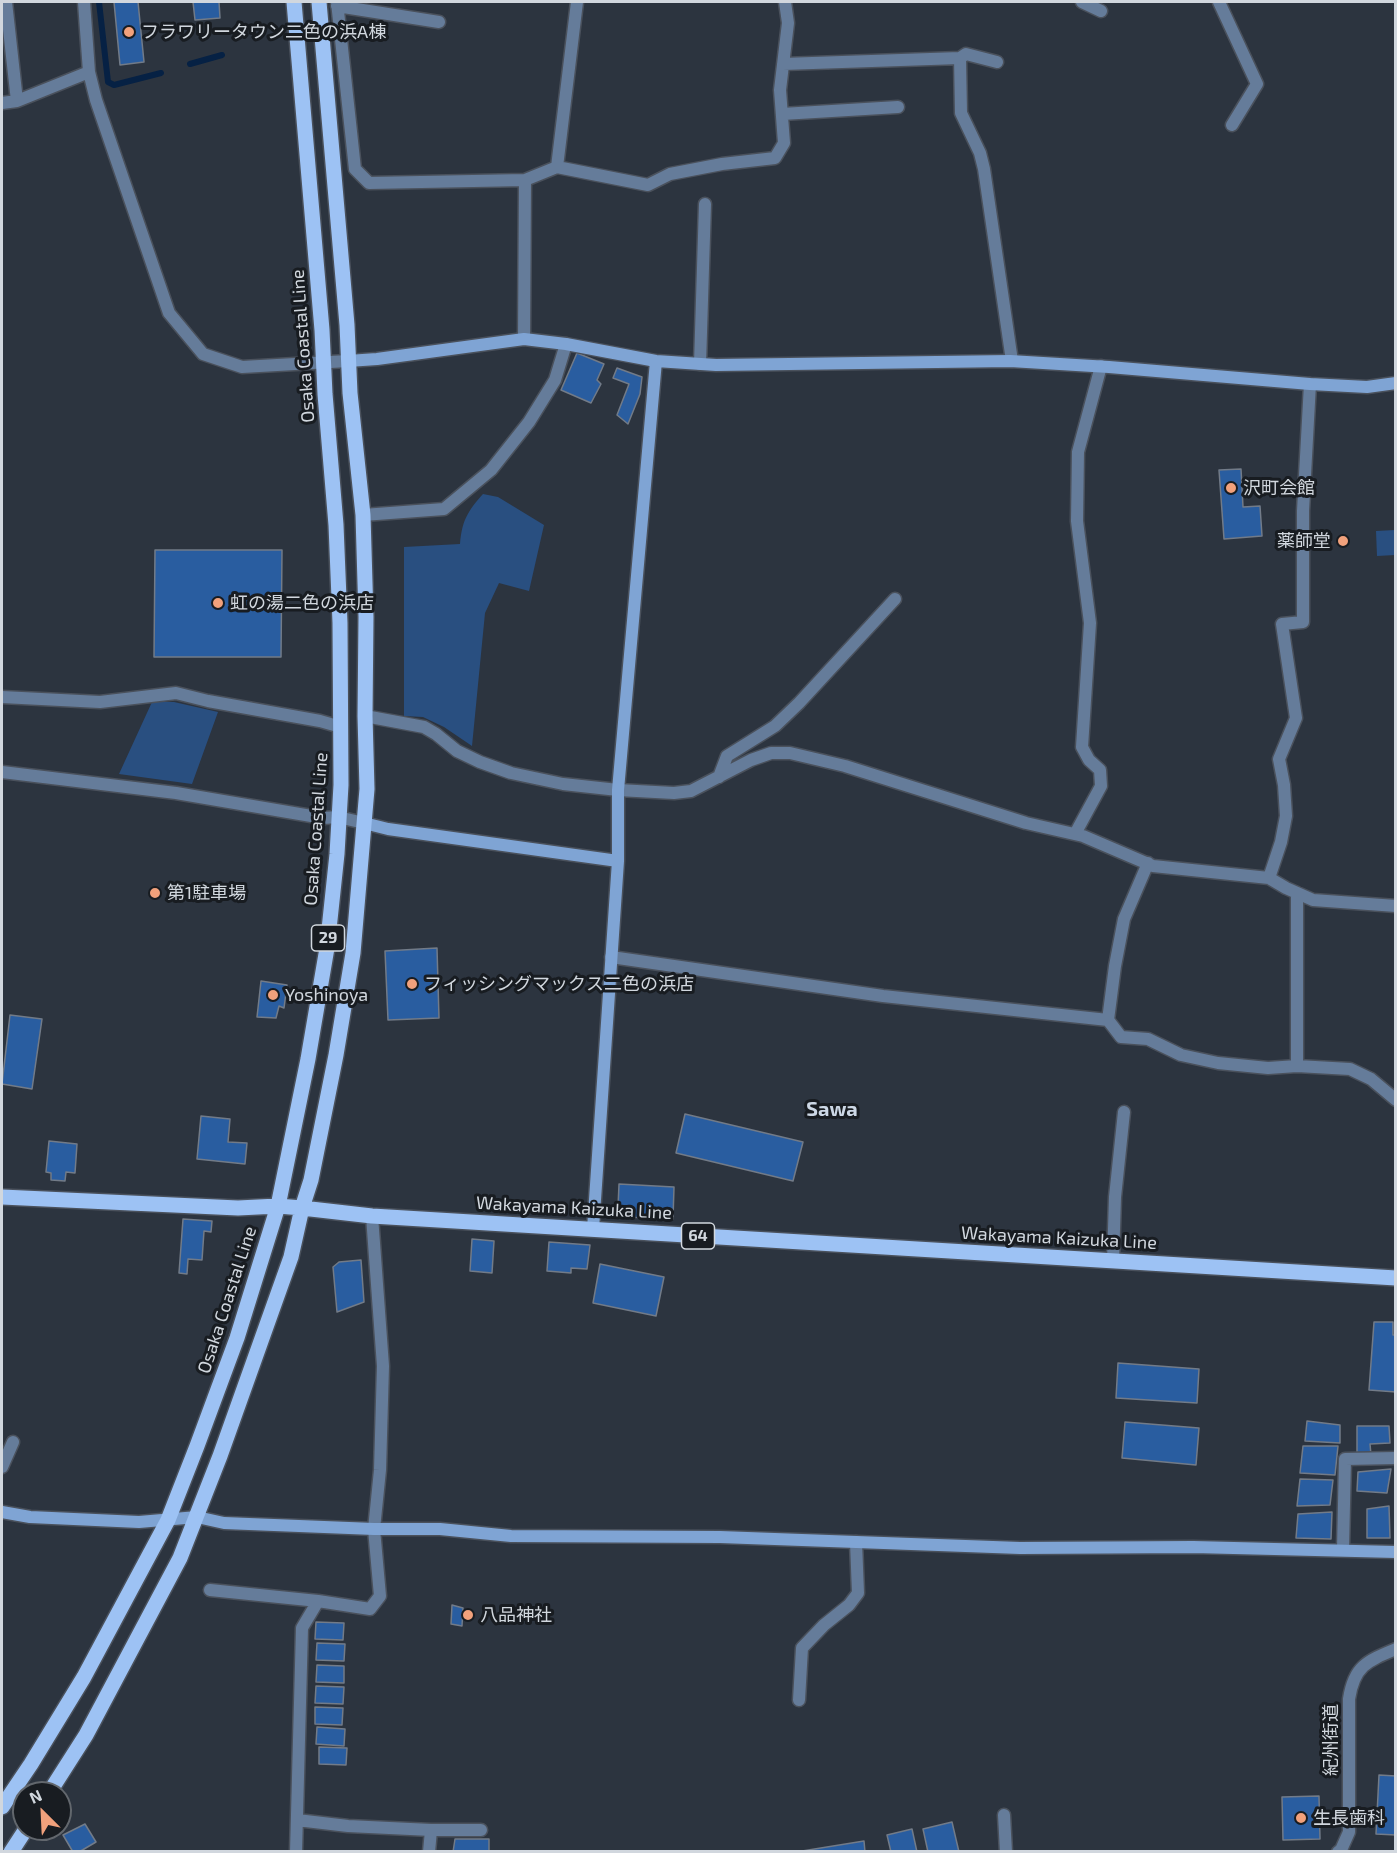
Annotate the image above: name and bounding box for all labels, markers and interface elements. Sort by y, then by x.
place label: フラワリータウン二色の浜A棟 [141,21,386,43]
marker: フラワリータウン二色の浜A棟 [122,25,136,39]
street label: Osaka Coastal Line [287,269,319,423]
place label: 沢町会館 [1243,477,1315,499]
marker: 沢町会館 [1224,481,1238,495]
place label: 薬師堂 [1277,530,1331,552]
marker: 薬師堂 [1336,534,1350,548]
place label: 虹の湯二色の浜店 [230,592,374,614]
marker: 虹の湯二色の浜店 [211,596,225,610]
street label: Osaka Coastal Line [300,752,332,906]
place label: 第1駐車場 [167,882,246,904]
marker: 第1駐車場 [148,886,162,900]
road number: 29 [312,925,344,951]
place label: フィッシングマックス二色の浜店 [424,973,694,995]
marker: フィッシングマックス二色の浜店 [405,977,419,991]
place label: Yoshinoya [285,984,368,1006]
marker: Yoshinoya [266,988,280,1002]
district label: Sawa [806,1097,858,1121]
street label: Wakayama Kaizuka Line [476,1192,672,1224]
street label: Wakayama Kaizuka Line [961,1222,1157,1254]
road number: 64 [682,1223,714,1249]
street label: Osaka Coastal Line [193,1224,261,1376]
place label: 八品神社 [480,1604,552,1626]
marker: 八品神社 [461,1608,475,1622]
street label: 紀州街道 [1320,1704,1342,1776]
north arrow [12,1781,72,1841]
text: N [26,1785,44,1807]
place label: 生長歯科 [1313,1807,1385,1829]
marker: 生長歯科 [1294,1811,1308,1825]

